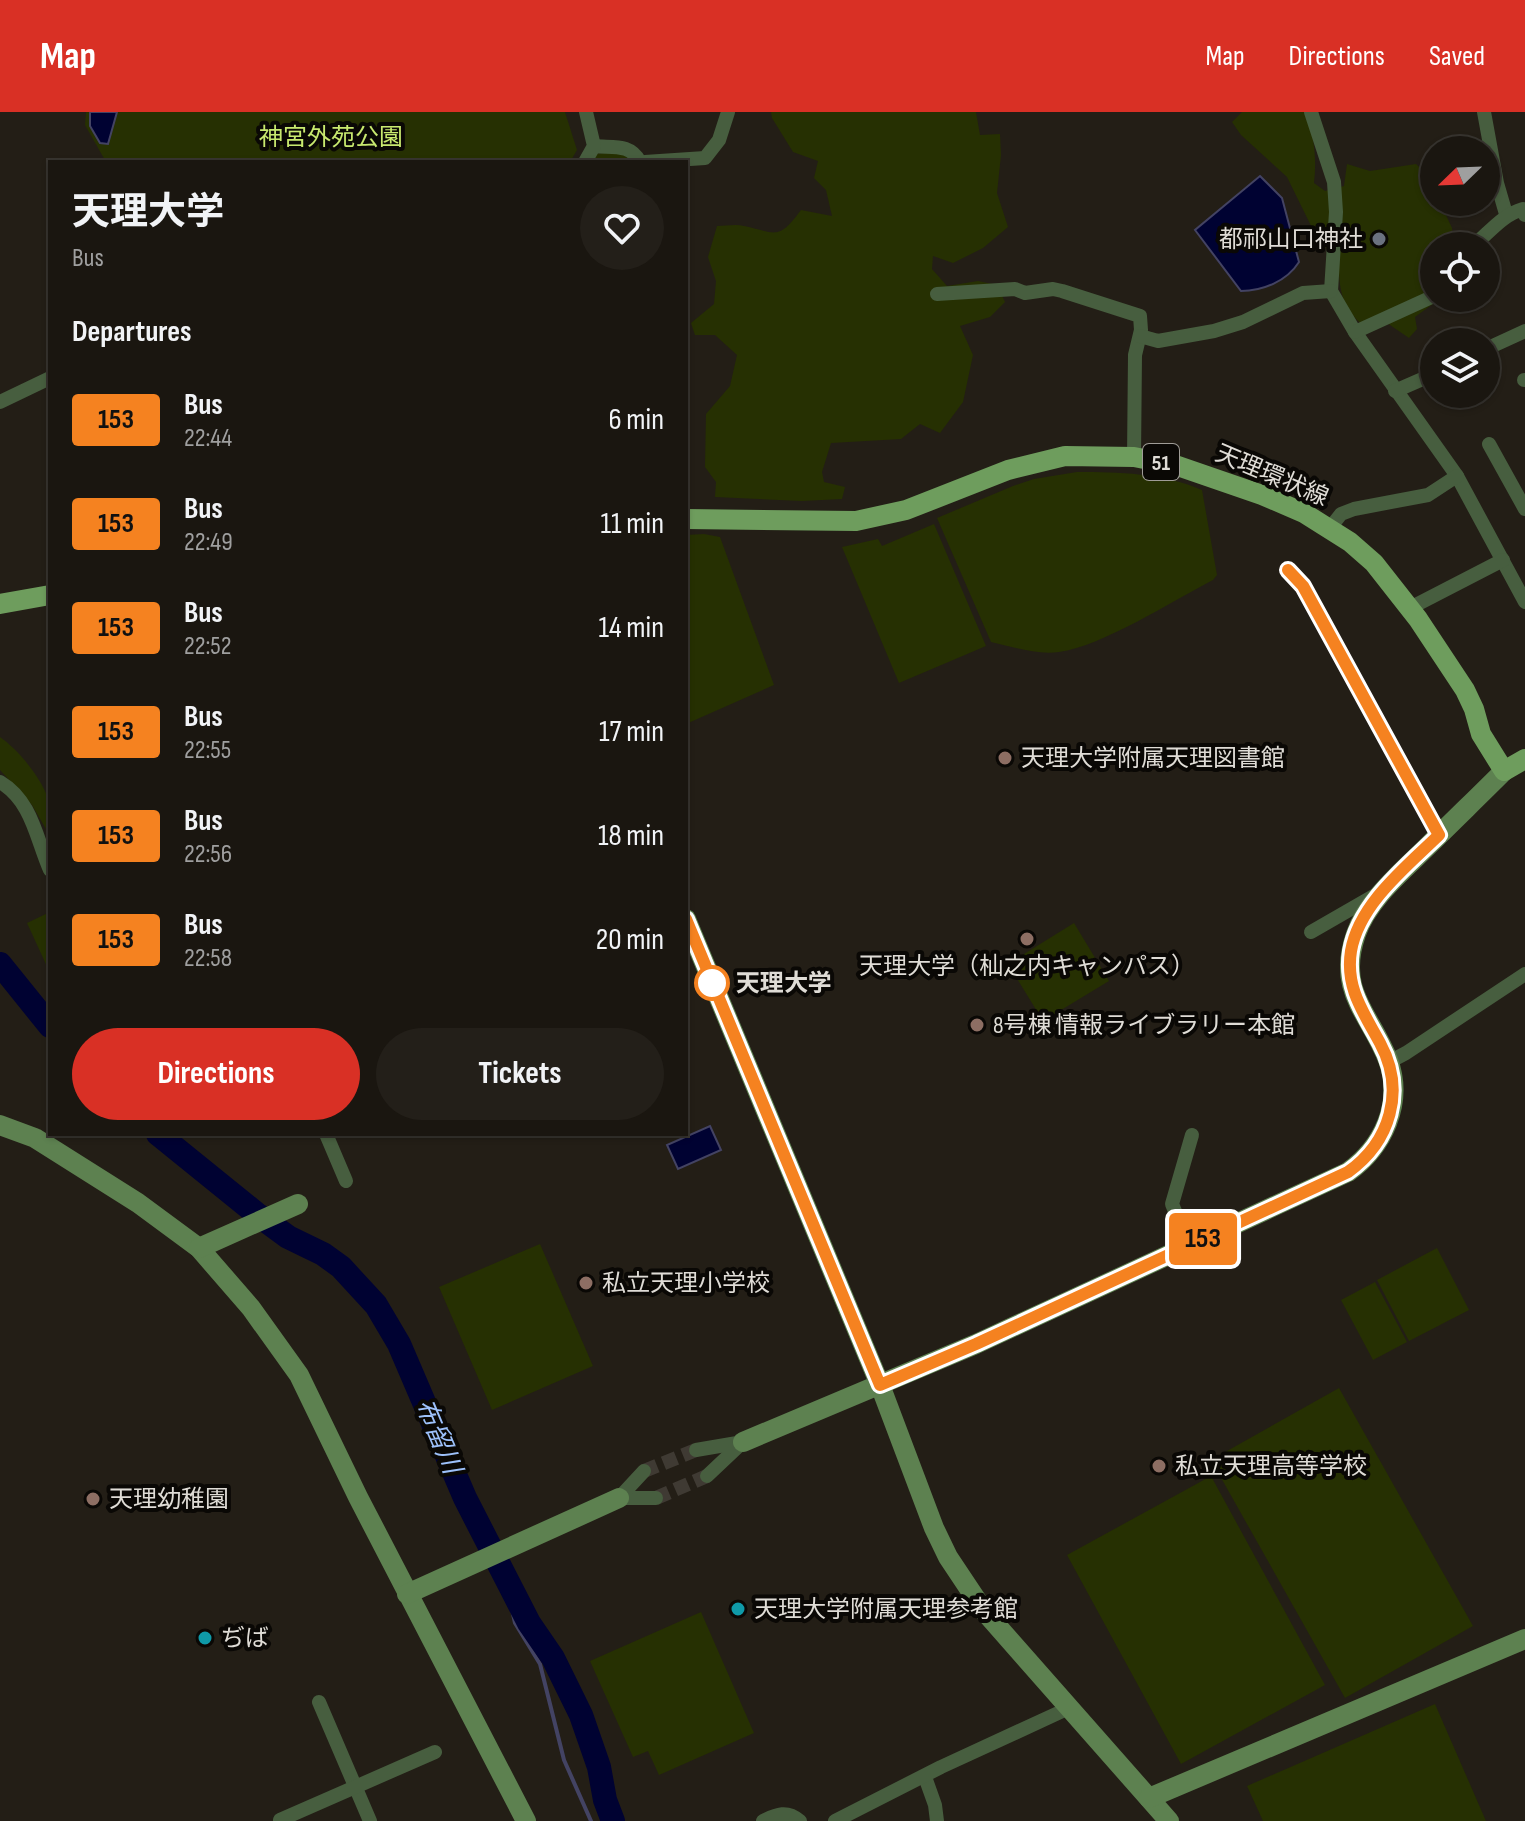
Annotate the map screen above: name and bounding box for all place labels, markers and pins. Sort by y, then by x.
place label: 都祁山口神社 [1219,225,1363,254]
marker: 都祁山口神社 [1370,230,1388,248]
place label: 天理大学附属天理図書館 [1021,744,1285,773]
marker: 天理大学附属天理図書館 [996,749,1014,767]
marker: 天理大学（杣之内キャンパス） [1018,930,1036,948]
place label: 天理大学（杣之内キャンパス） [859,952,1195,981]
marker: 天理大学 [695,966,729,1000]
place label: 天理大学 [736,969,832,998]
place label: 8号棟 情報ライブラリー本館 [993,1011,1295,1040]
marker: 8号棟 情報ライブラリー本館 [968,1016,986,1034]
place label: 私立天理小学校 [602,1269,770,1298]
marker: 私立天理小学校 [577,1274,595,1292]
place label: 私立天理高等学校 [1175,1452,1367,1481]
marker: 私立天理高等学校 [1150,1457,1168,1475]
place label: 天理幼稚園 [109,1485,229,1514]
marker: 天理幼稚園 [84,1490,102,1508]
place label: 天理大学附属天理参考館 [754,1595,1018,1624]
marker: 天理大学附属天理参考館 [729,1600,747,1618]
place label: ぢば [221,1624,269,1653]
marker: ぢば [196,1629,214,1647]

